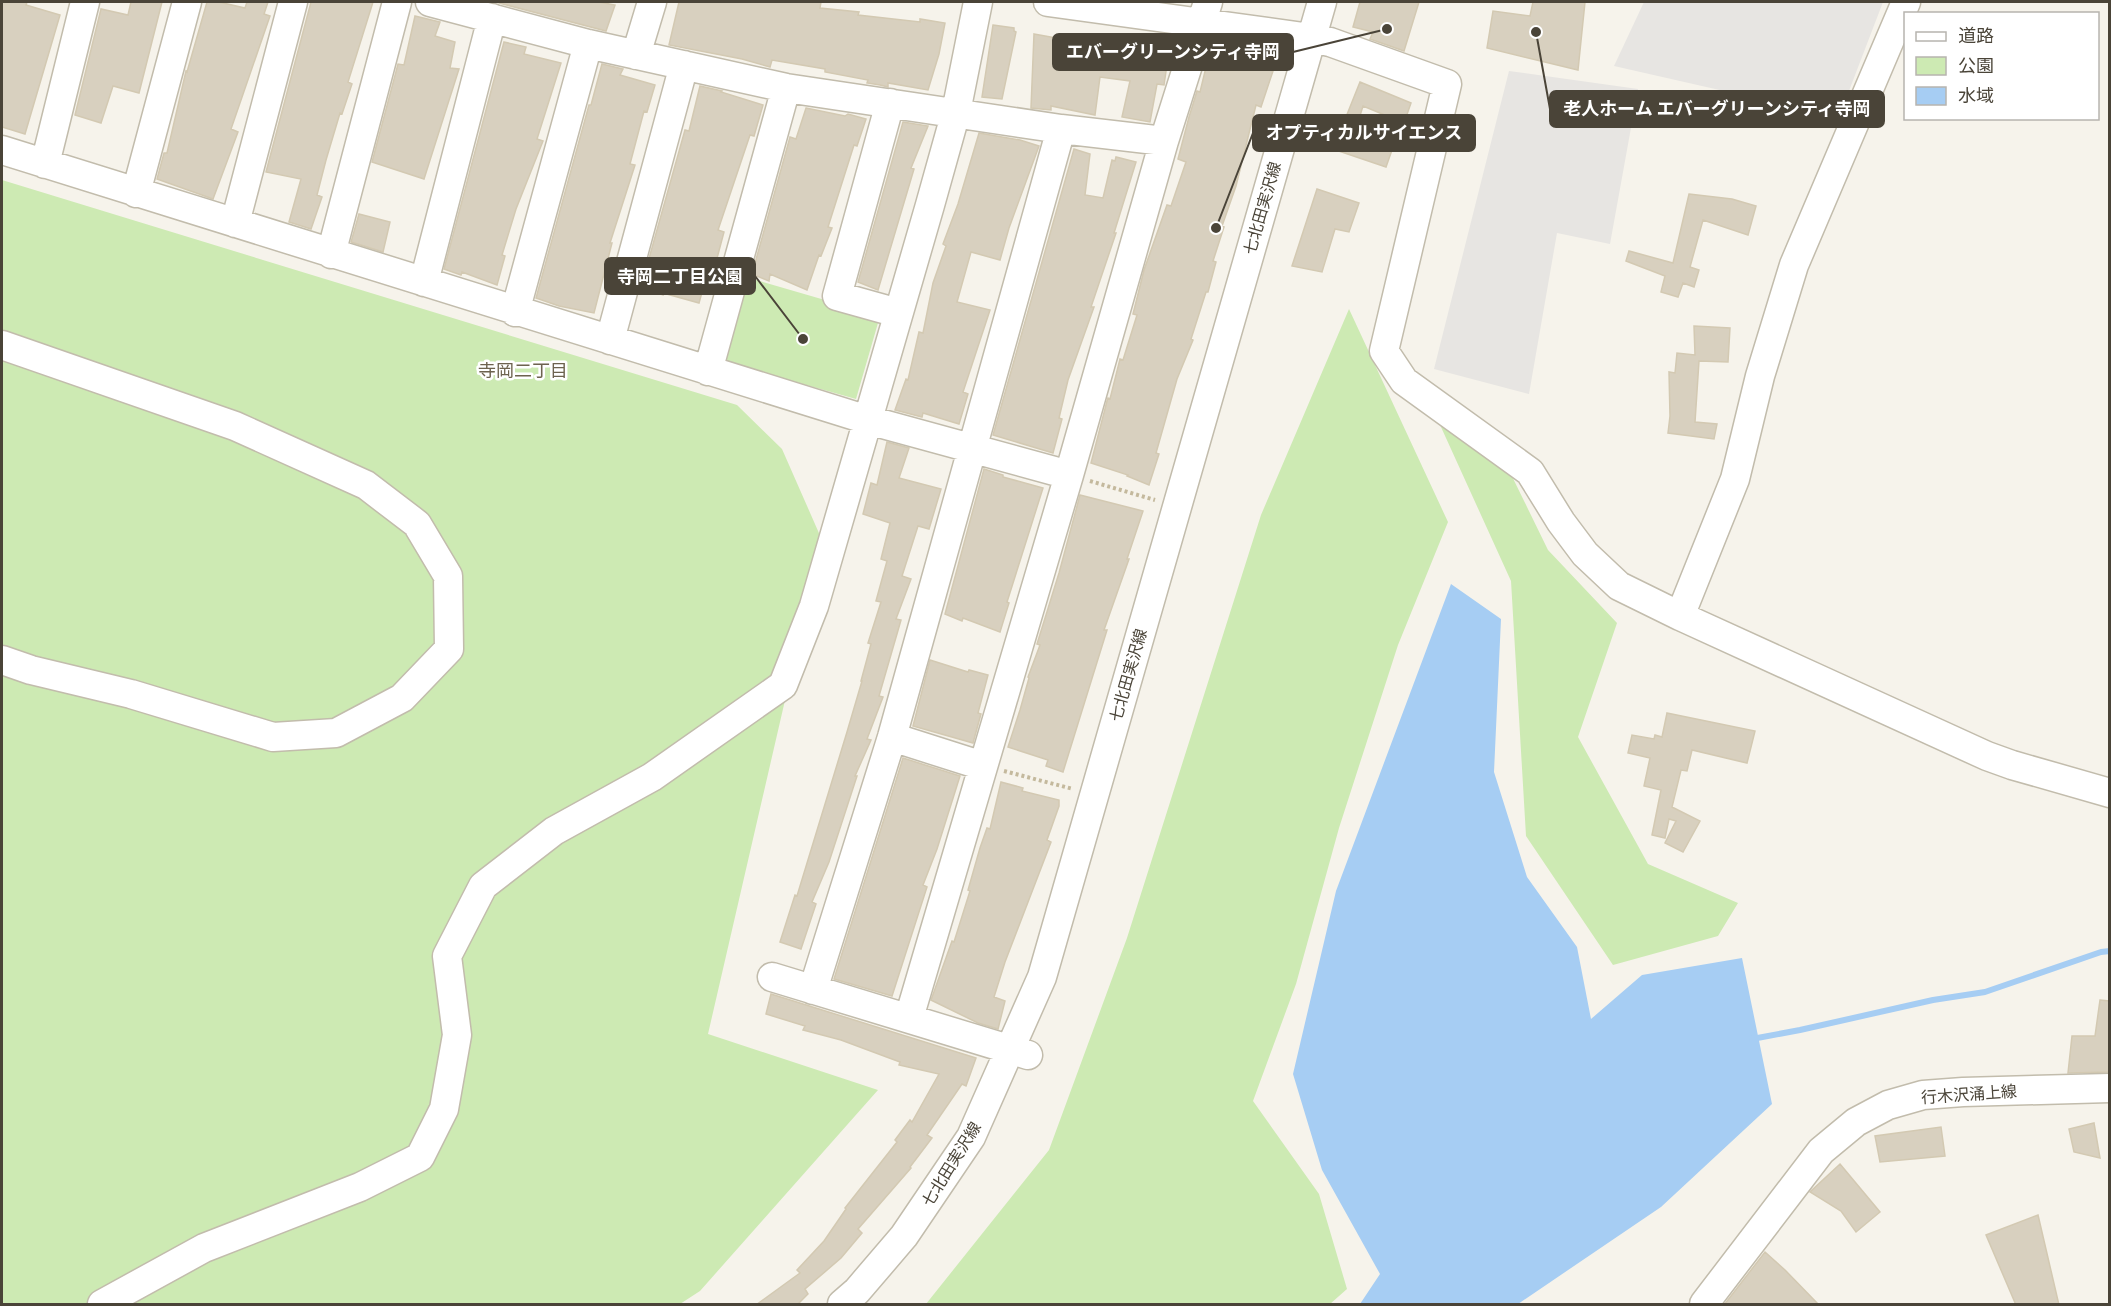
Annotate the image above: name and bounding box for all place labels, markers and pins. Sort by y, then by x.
callout: エバーグリーンシティ寺岡 [1053,34,1293,70]
callout: 老人ホーム エバーグリーンシティ寺岡 [1550,91,1884,127]
callout: オプティカルサイエンス [1253,115,1475,151]
callout: 寺岡二丁目公園 [605,258,755,294]

